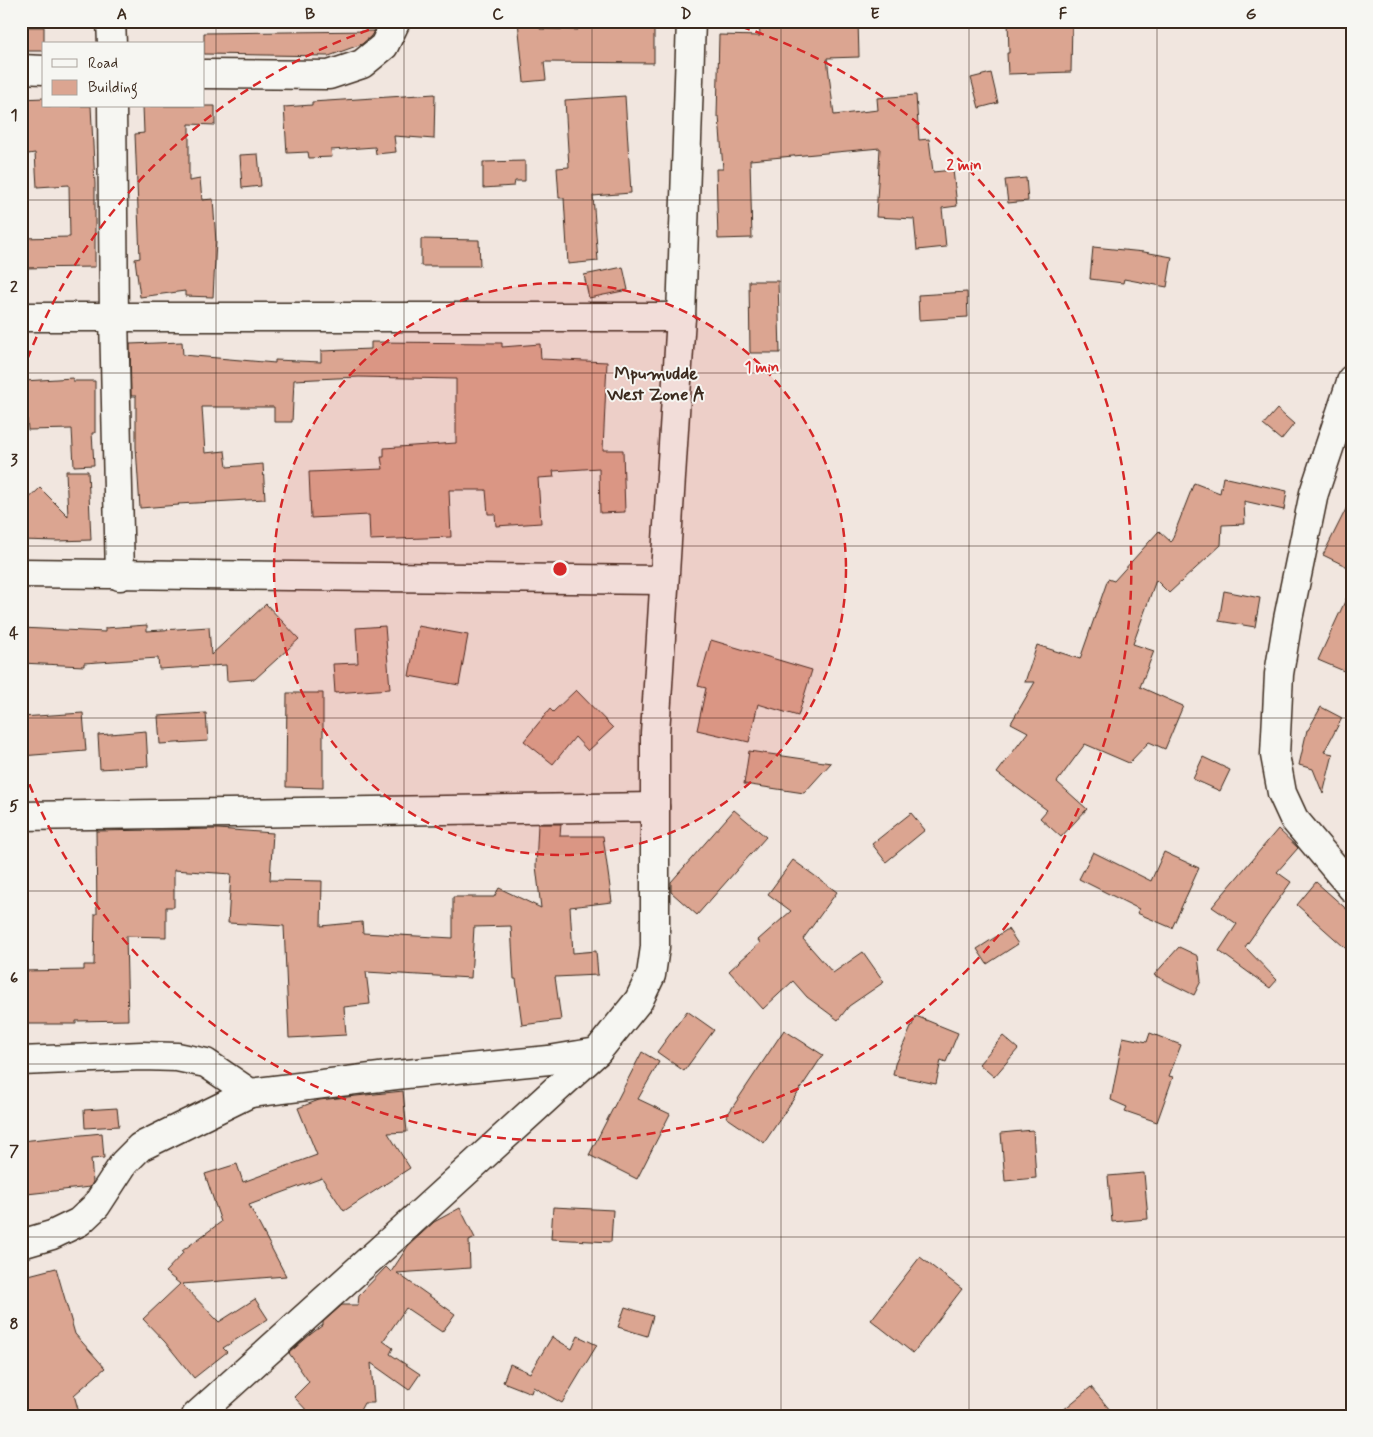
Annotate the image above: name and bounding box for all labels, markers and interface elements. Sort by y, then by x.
text: A [117,4,127,25]
text: B [305,4,315,25]
text: C [492,4,504,25]
text: D [680,4,692,25]
text: E [870,4,880,25]
text: F [1059,4,1068,25]
text: G [1246,4,1257,25]
legend [42,42,205,108]
text: Road [88,54,118,74]
text: Building [88,78,138,99]
text: 1 [10,105,18,126]
text: 2 min [946,156,982,176]
text: 2 [10,277,18,298]
text: 1 min [745,358,779,378]
district label: Mpumudde West Zone A [606,362,705,407]
text: 3 [10,450,18,471]
centre of rings [551,560,569,578]
text: 4 [9,623,19,644]
text: 5 [9,796,19,817]
text: 6 [10,968,18,989]
text: 7 [9,1141,19,1162]
text: 8 [9,1314,19,1335]

